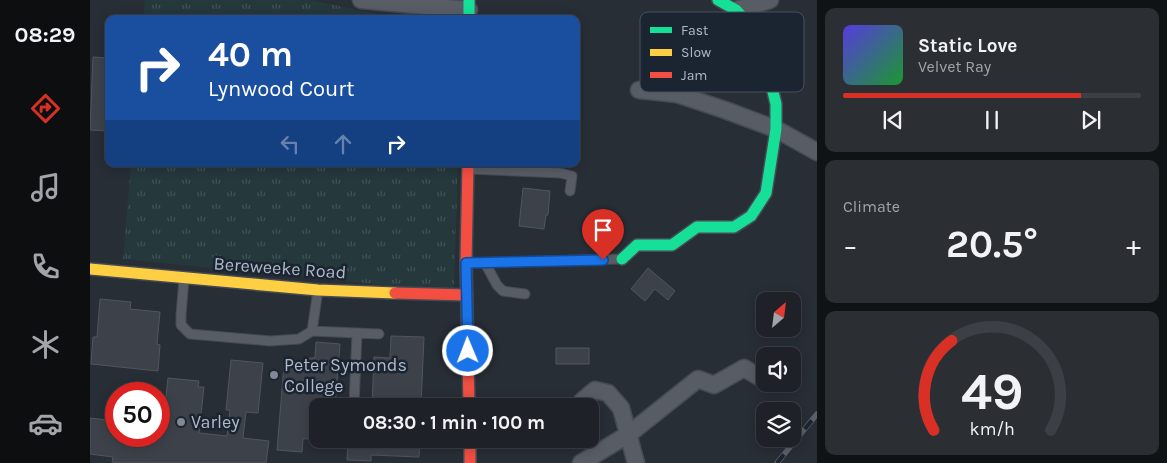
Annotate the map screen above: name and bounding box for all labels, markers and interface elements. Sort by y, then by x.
legend [640,12,804,92]
text: 08:29 [15,22,75,48]
text: Fast [681,22,708,39]
text: 40 m [208,34,293,75]
icon: right [125,35,190,100]
text: Static Love [918,35,1017,57]
text: Slow [681,44,711,61]
text: Velvet Ray [918,57,991,76]
text: Jam [681,67,707,84]
text: Lynwood Court [208,76,355,102]
icon: directions [28,91,63,126]
icon: previous [879,106,907,134]
icon: pause [978,106,1006,134]
icon: next [1077,106,1105,134]
icon: left [276,130,304,158]
icon: ahead [329,130,357,158]
icon: right [382,130,410,158]
icon: music [28,170,63,205]
text: Climate [843,197,900,216]
pin [582,209,624,260]
icon: arrive [589,216,617,244]
text: 20.5° [946,222,1038,267]
text: − [843,229,858,262]
text: + [1126,229,1141,262]
icon: phone [28,249,63,284]
street label: Bereweeke Road [213,252,347,284]
north arrow [756,292,801,338]
map controls [756,292,801,447]
position arrow [441,324,493,376]
icon: climate [28,327,63,362]
button: sound [756,347,801,392]
place label: Peter Symonds College [284,354,407,397]
text: 49 [961,361,1023,422]
marker: Peter Symonds College [268,369,280,381]
speed limit sign: 50 [105,382,170,447]
button: layers [756,402,801,447]
icon: car [28,406,63,441]
place label: Varley [191,411,240,433]
text: 08:30 · 1 min · 100 m [363,412,545,434]
marker: Varley [175,416,187,428]
text: km/h [969,419,1015,440]

